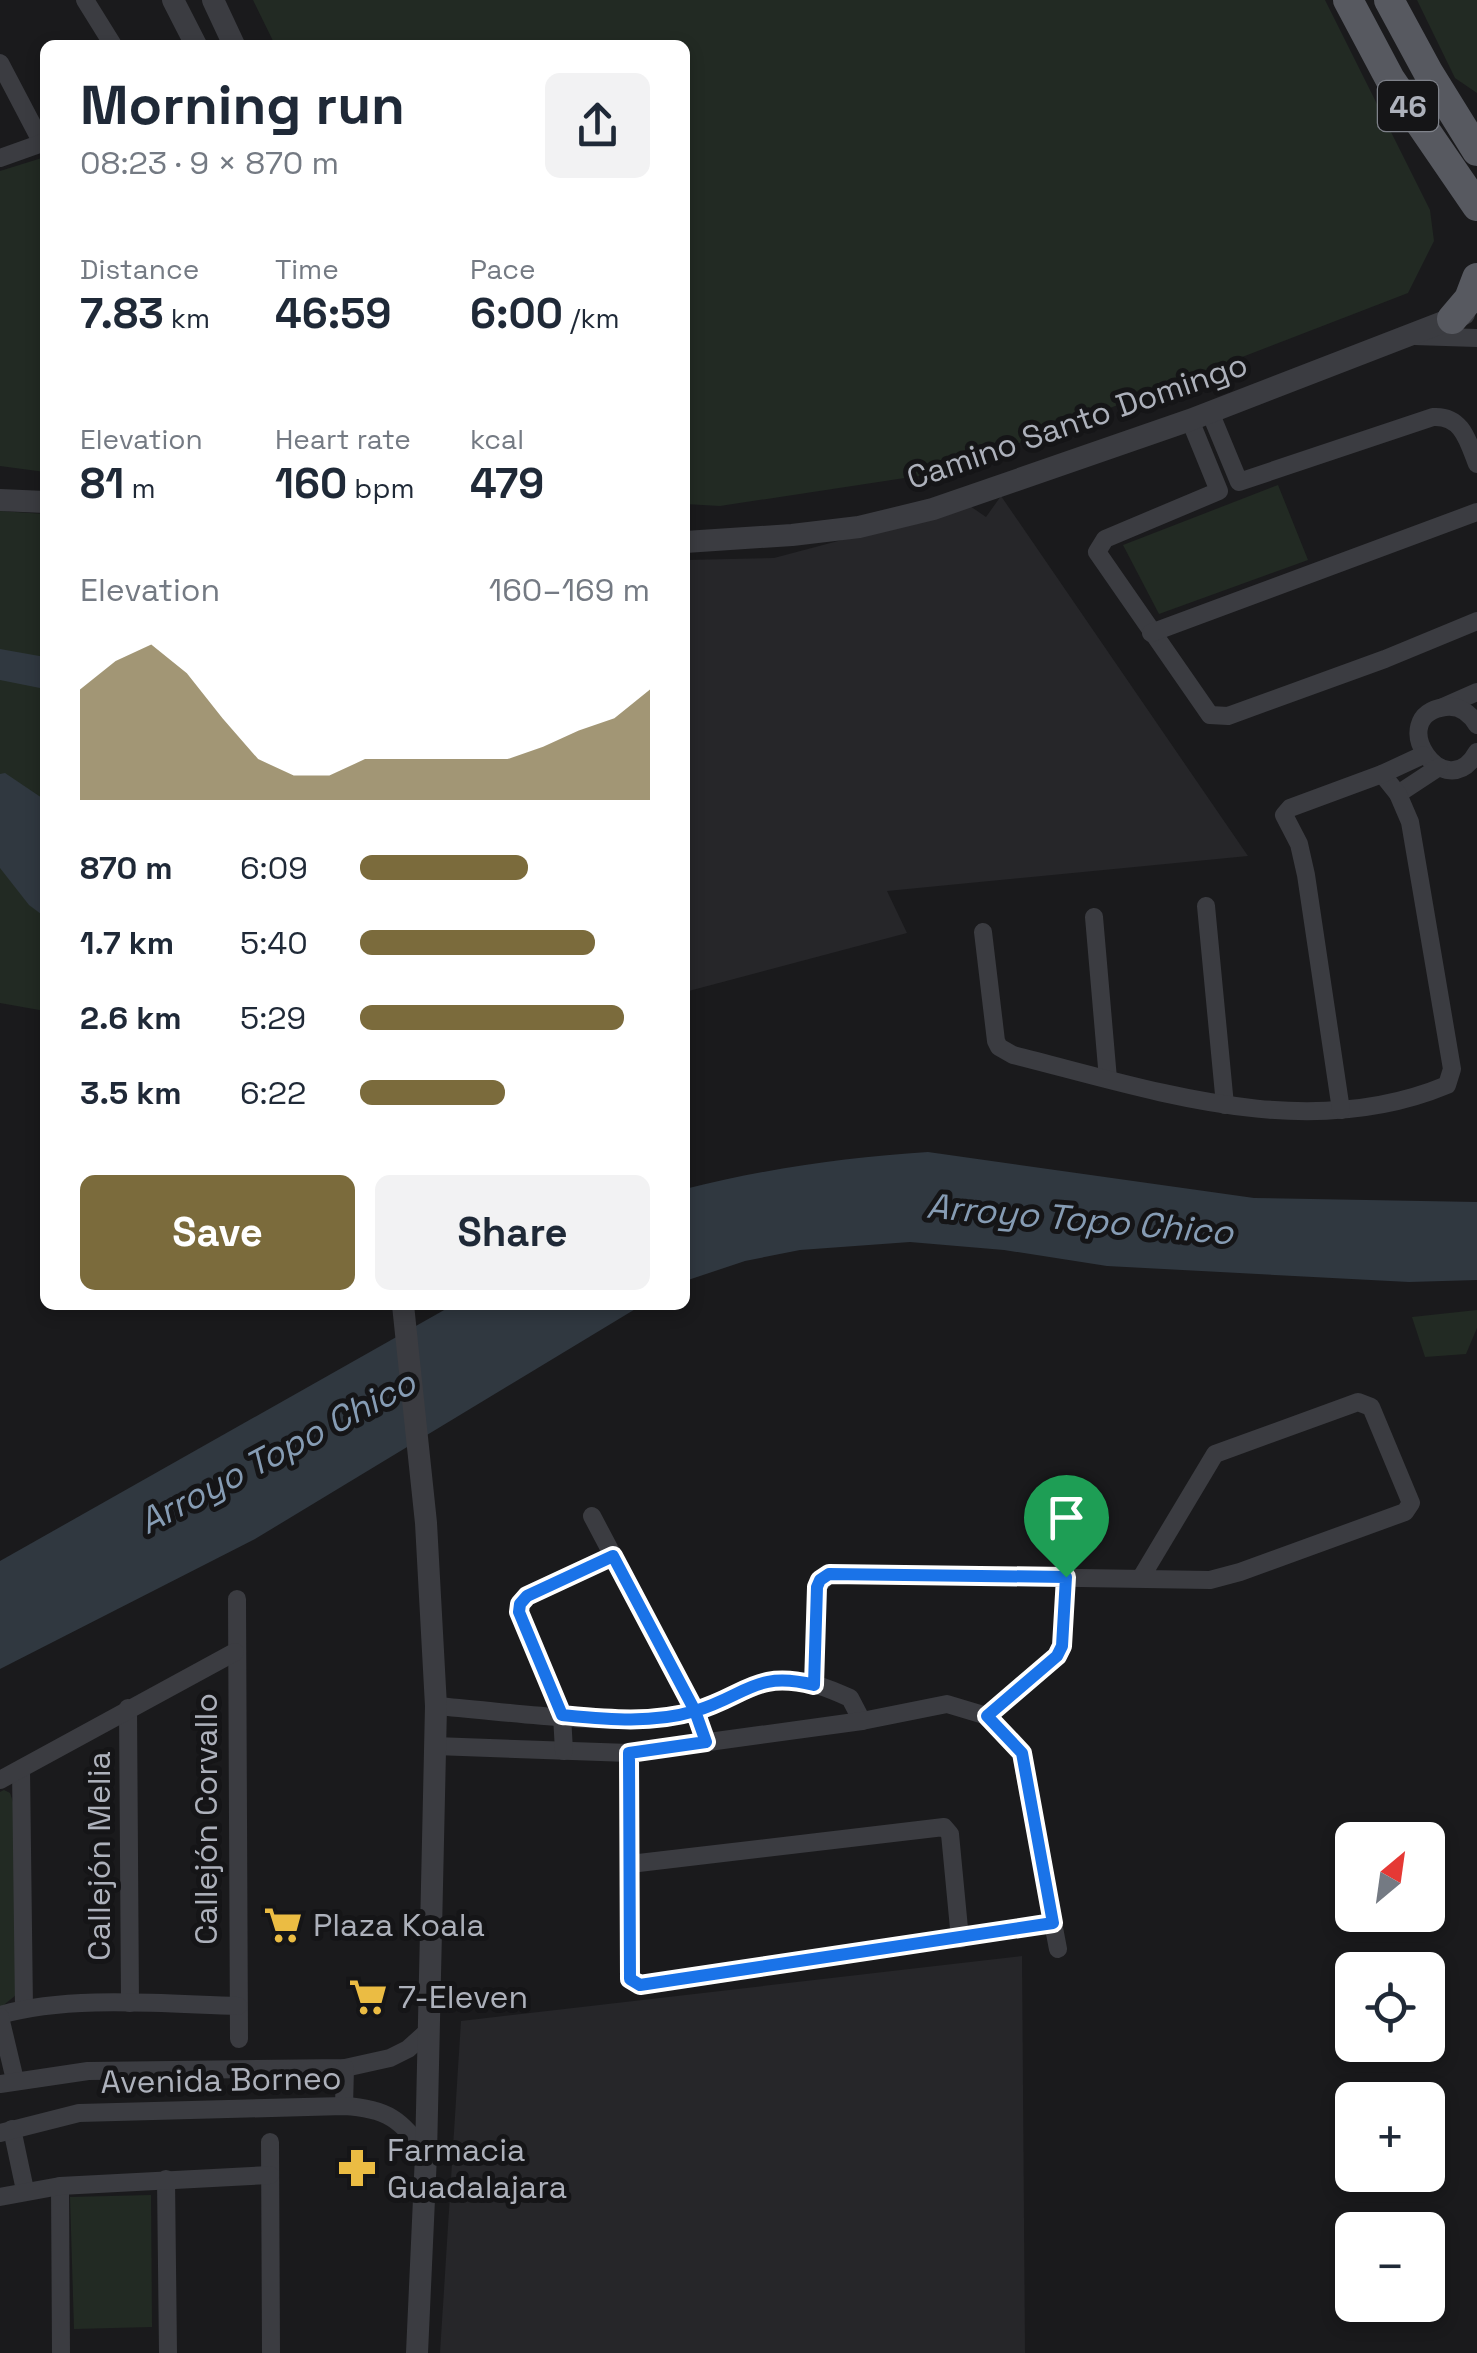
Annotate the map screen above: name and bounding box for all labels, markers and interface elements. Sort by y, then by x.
text: Morning run [80,70,405,140]
button: share [545,73,650,178]
road number: 46 [1378,81,1438,131]
text: 08:23 · 9 × 870 m [80,143,339,183]
text: Distance [80,251,199,287]
text: Time [275,251,339,287]
text: Pace [470,251,536,287]
text: 7.83 [80,287,164,340]
text: 46:59 [275,287,391,340]
text: 6:00 [470,287,563,340]
text: km [164,300,210,336]
text: /km [563,300,620,336]
street label: Camino Santo Domingo [901,344,1253,498]
text: Elevation [80,421,203,457]
text: Heart rate [275,421,411,457]
text: kcal [470,421,524,457]
text: 81 [80,457,124,510]
text: 160 [275,457,347,510]
text: 479 [470,457,544,510]
text: m [124,470,155,506]
text: bpm [347,470,415,506]
text: Elevation [80,570,220,610]
text: 160–169 m [489,570,650,610]
text: 870 m [80,848,173,888]
text: 6:09 [240,848,308,888]
text: 1.7 km [80,923,174,963]
text: 5:40 [240,923,308,963]
text: 2.6 km [80,998,182,1038]
text: 5:29 [240,998,306,1038]
text: 3.5 km [80,1073,182,1113]
text: 6:22 [240,1073,306,1113]
button: Save [80,1175,355,1290]
button: Share [375,1175,650,1290]
water label: Arroyo Topo Chico [925,1184,1236,1254]
water label: Arroyo Topo Chico [131,1360,424,1544]
pin [1024,1475,1109,1578]
icon: arrive [1039,1490,1094,1545]
street label: Callejón Corvallo [186,1693,226,1945]
street label: Callejón Melia [79,1751,119,1961]
north arrow [1335,1822,1445,1932]
map controls [1335,1822,1445,2322]
supermarket icon: Plaza Koala [262,1904,304,1946]
place label: Plaza Koala [313,1905,485,1945]
button: locate [1335,1952,1445,2062]
supermarket icon: 7-Eleven [347,1976,389,2018]
place label: 7-Eleven [398,1977,528,2017]
street label: Avenida Borneo [100,2058,342,2102]
button: + [1335,2082,1445,2192]
place label: Farmacia Guadalajara [387,2130,567,2207]
pharmacy icon: Farmacia Guadalajara [336,2147,378,2189]
button: − [1335,2212,1445,2322]

